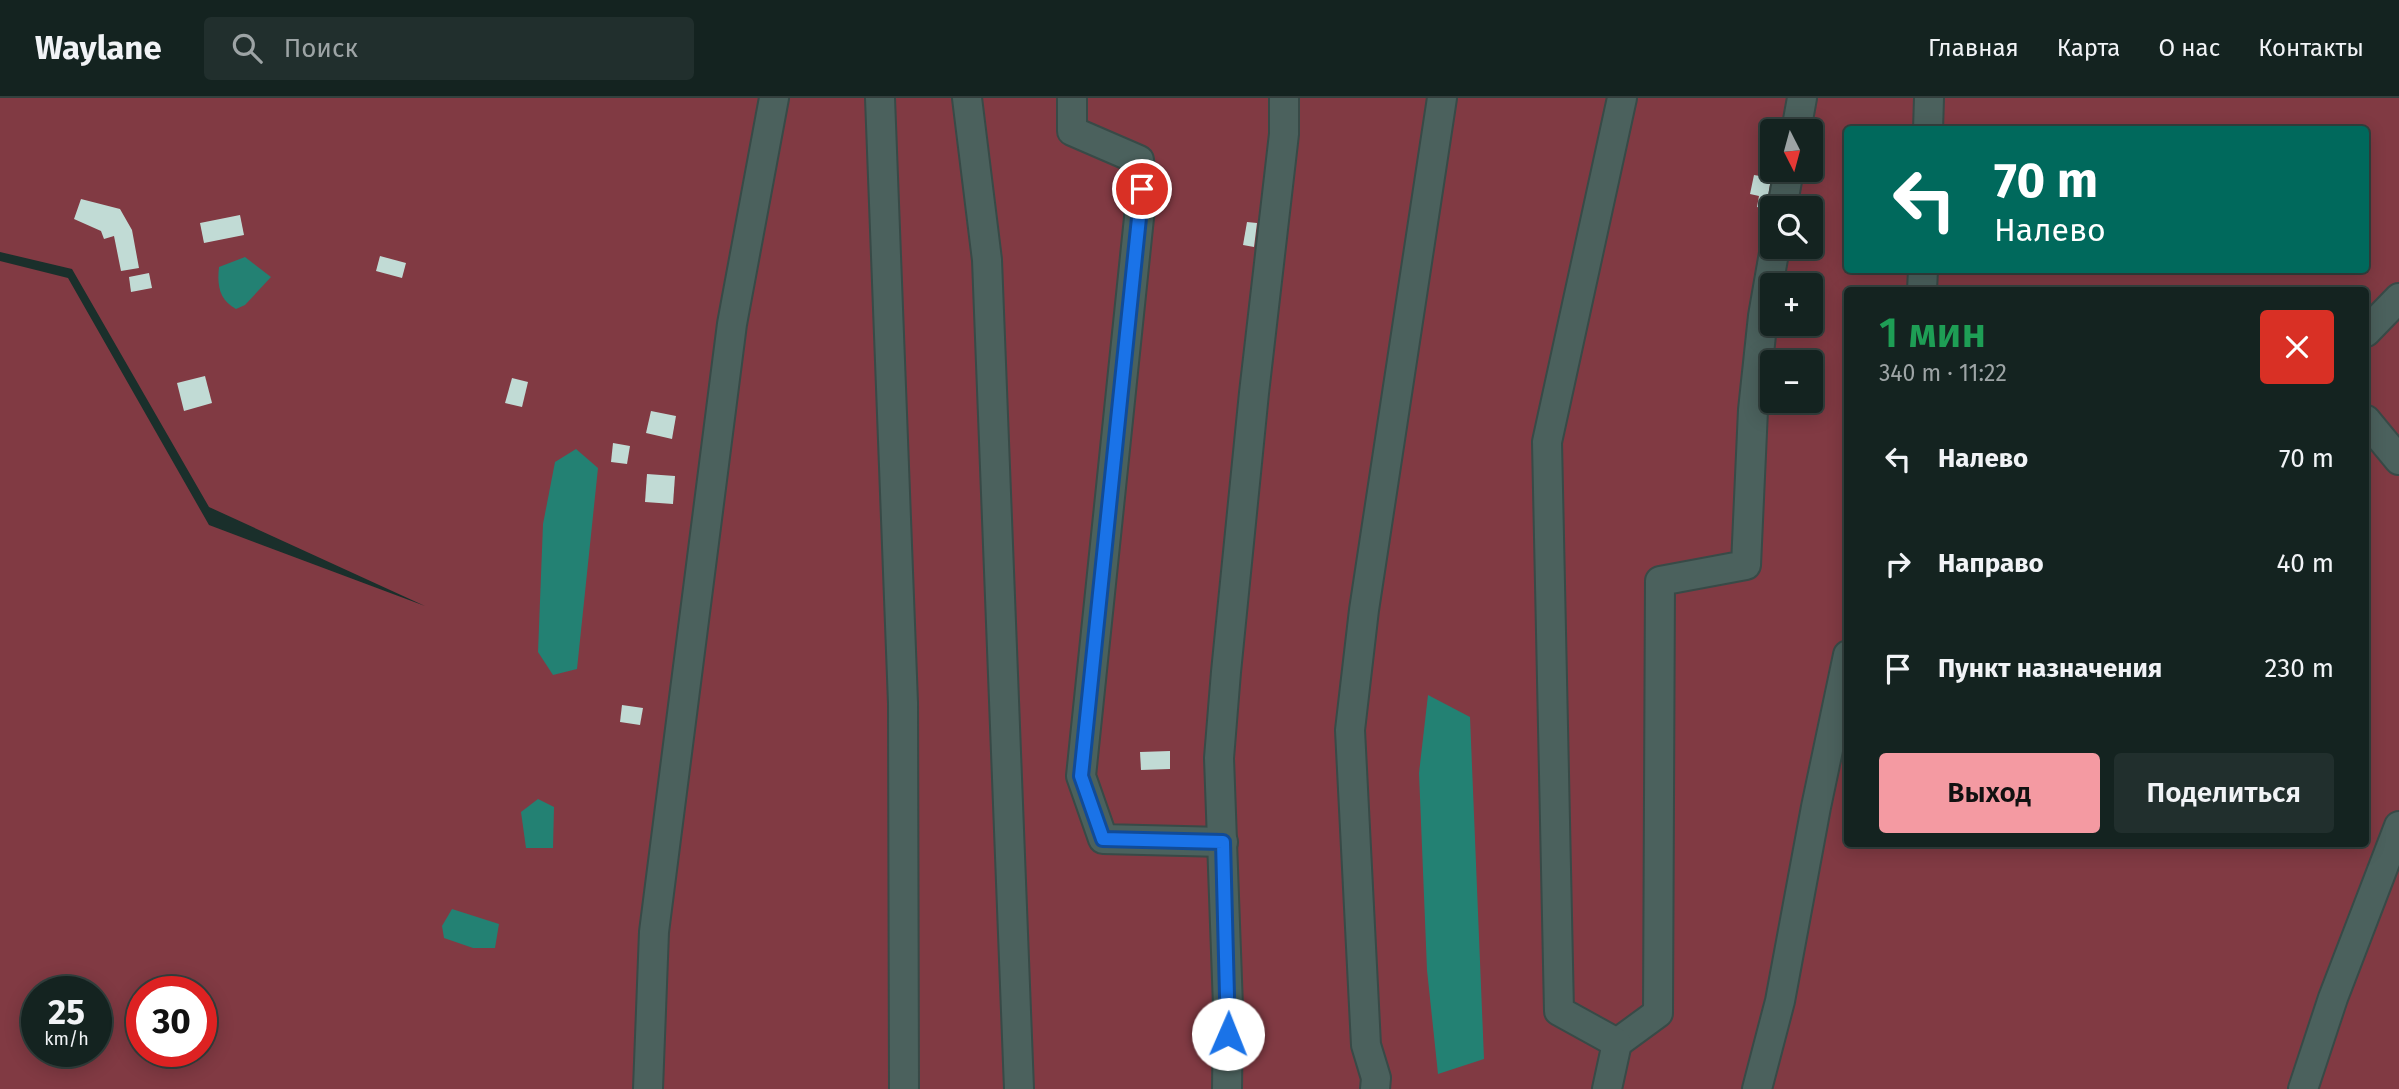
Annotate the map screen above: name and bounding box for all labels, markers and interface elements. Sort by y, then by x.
search box [204,17,694,80]
text: Waylane [35,28,162,68]
icon: search [228,29,266,67]
text: Поиск [284,33,358,64]
text: Главная [1928,34,2019,62]
text: Карта [2057,34,2120,62]
text: О нас [2158,34,2220,62]
text: Контакты [2258,34,2364,62]
north arrow [1760,119,1824,182]
map controls [1760,119,1823,413]
text: 70 m [1994,151,2098,210]
icon: left [1879,154,1970,245]
pin [1112,159,1172,219]
icon: arrive [1123,170,1161,208]
button: search [1760,196,1823,259]
text: Налево [1994,211,2106,249]
button: + [1760,273,1823,336]
text: 1 мин [1879,308,1986,358]
button: close [2260,310,2334,384]
button: − [1760,350,1823,413]
text: 340 m · 11:22 [1879,359,2007,387]
icon: left [1879,440,1917,478]
text: Налево [1938,443,2028,474]
text: 70 m [2279,443,2334,474]
icon: right [1879,545,1917,583]
text: Направо [1938,548,2044,579]
text: 40 m [2276,548,2334,579]
icon: arrive [1879,650,1917,688]
text: Пункт назначения [1938,653,2162,684]
text: 230 m [2265,653,2334,684]
button: Выход [1879,753,2100,833]
button: Поделиться [2114,753,2334,833]
speed limit sign: 30 [126,976,217,1067]
text: 25 [48,991,85,1033]
position arrow [1191,997,1265,1071]
text: km/h [44,1028,89,1050]

